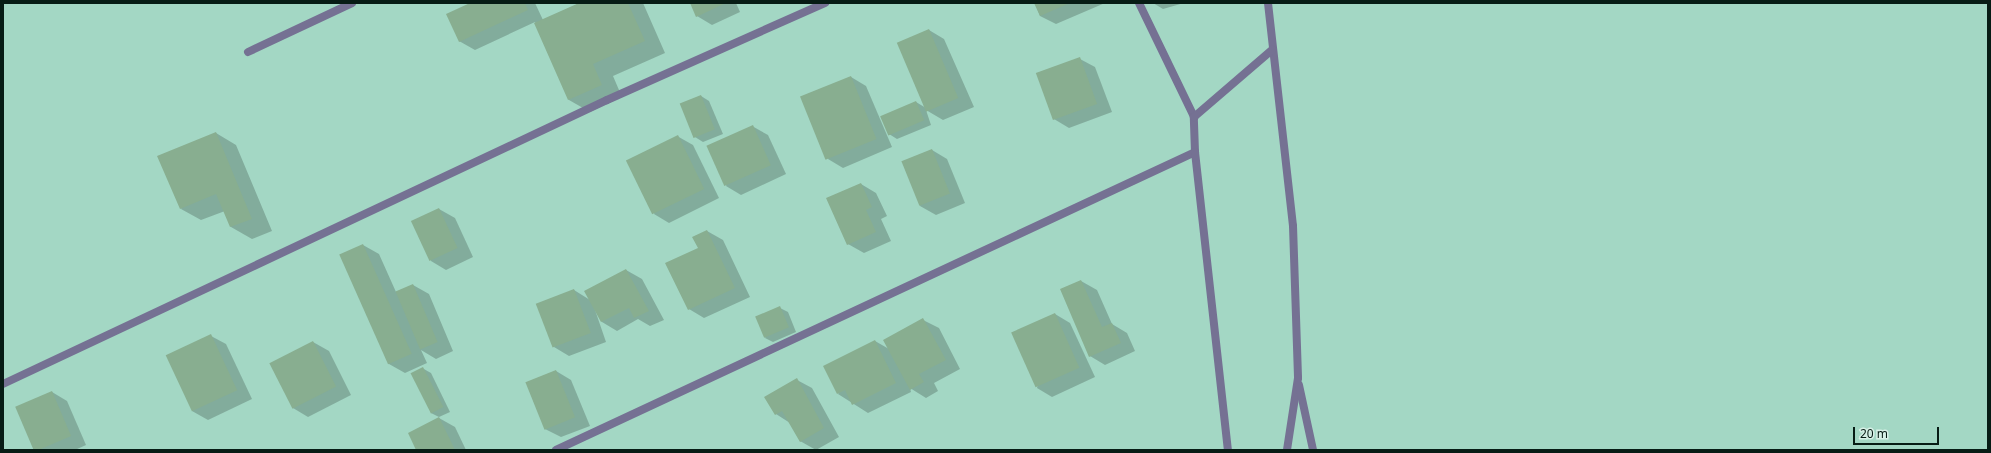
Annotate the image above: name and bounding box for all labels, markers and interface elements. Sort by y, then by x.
scale bar [1855,419,1941,445]
text: 20 m [1860,425,1888,442]

